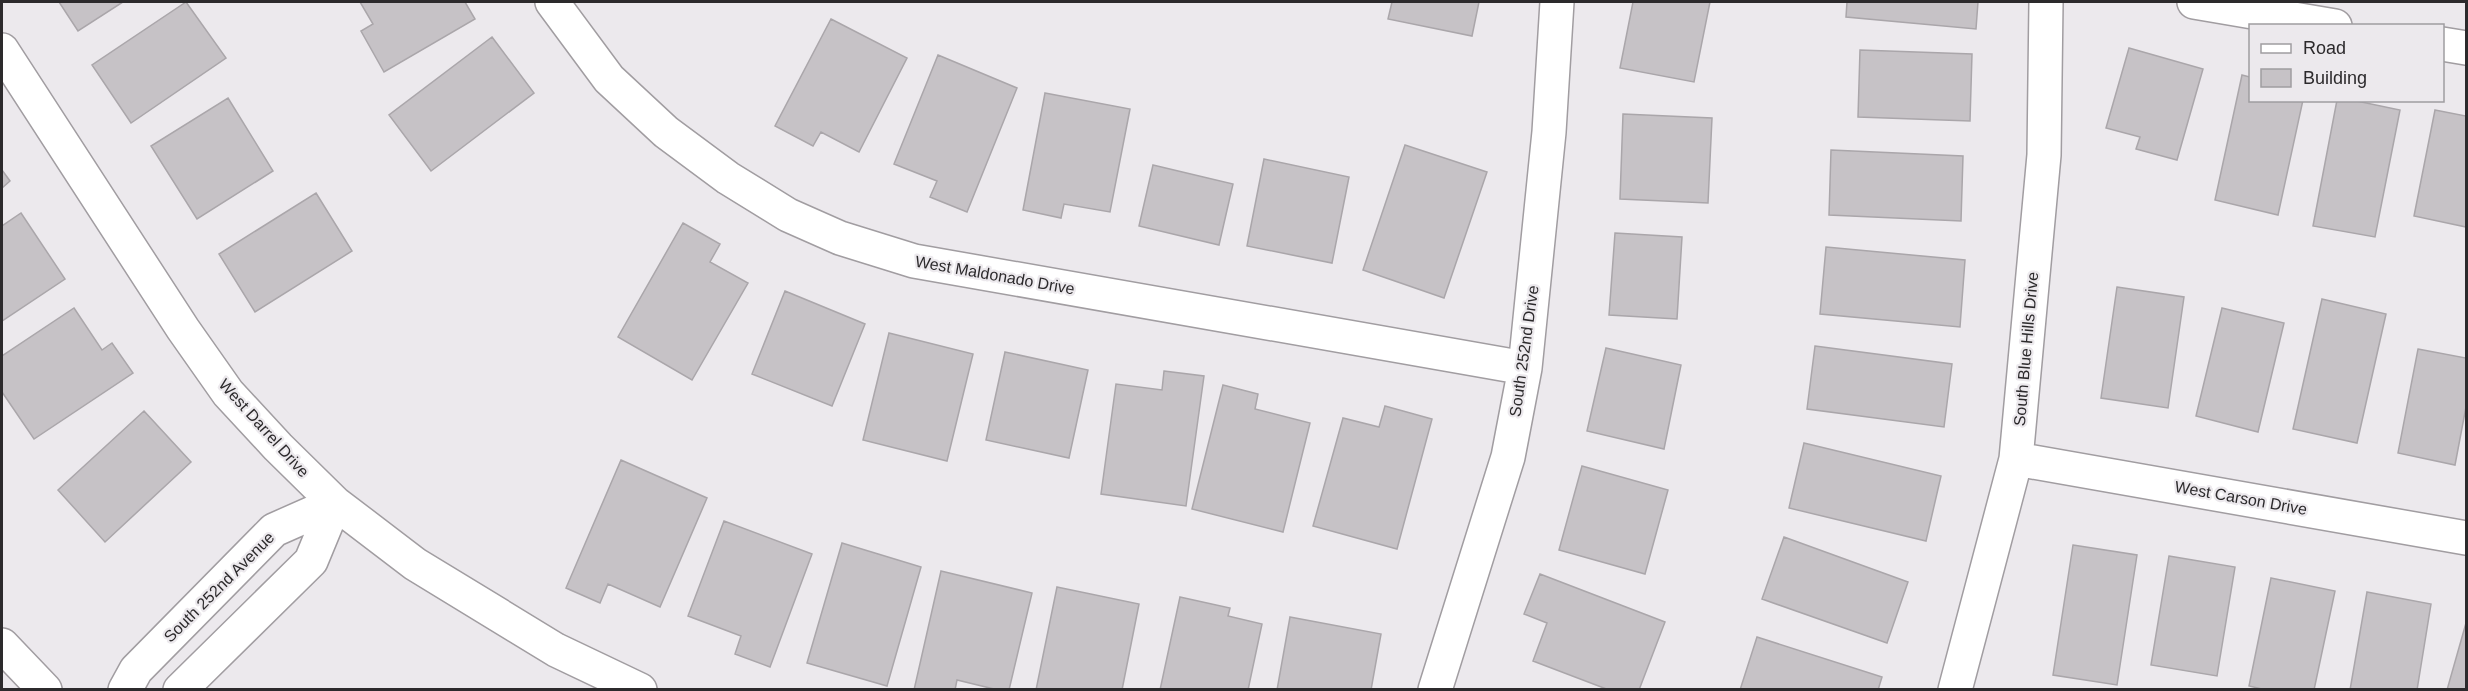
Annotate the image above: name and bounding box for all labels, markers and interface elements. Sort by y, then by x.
legend [2249,24,2444,102]
text: Road [2303,38,2346,58]
text: Building [2303,68,2367,88]
street label: West Maldonado Drive [914,253,1076,297]
street label: South Blue Hills Drive [2011,271,2041,427]
street label: South 252nd Drive [1506,284,1542,418]
street label: West Darrel Drive [216,376,313,481]
street label: West Carson Drive [2174,478,2309,518]
street label: South 252nd Avenue [161,528,278,645]

